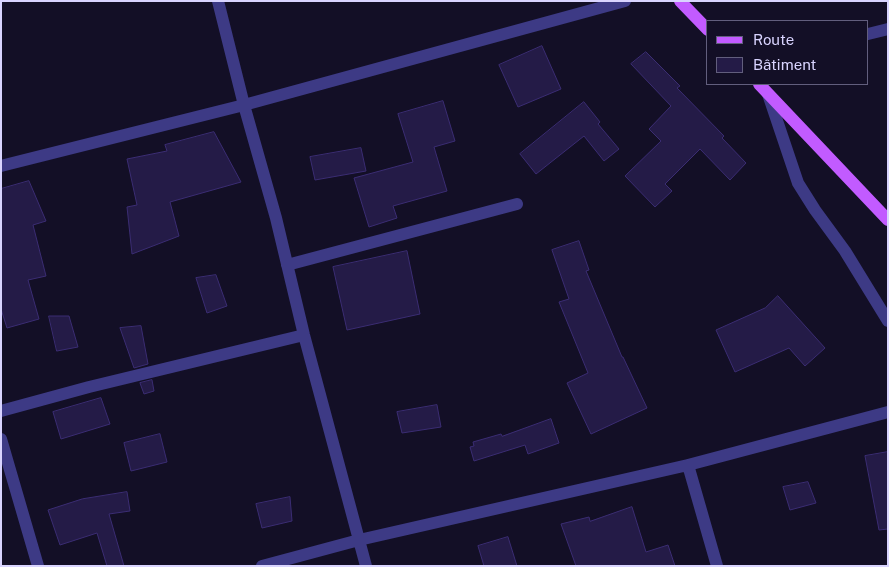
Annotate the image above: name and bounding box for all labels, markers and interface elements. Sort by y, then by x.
legend [706,20,869,85]
text: Route [753,31,794,48]
text: Bâtiment [753,56,816,73]

